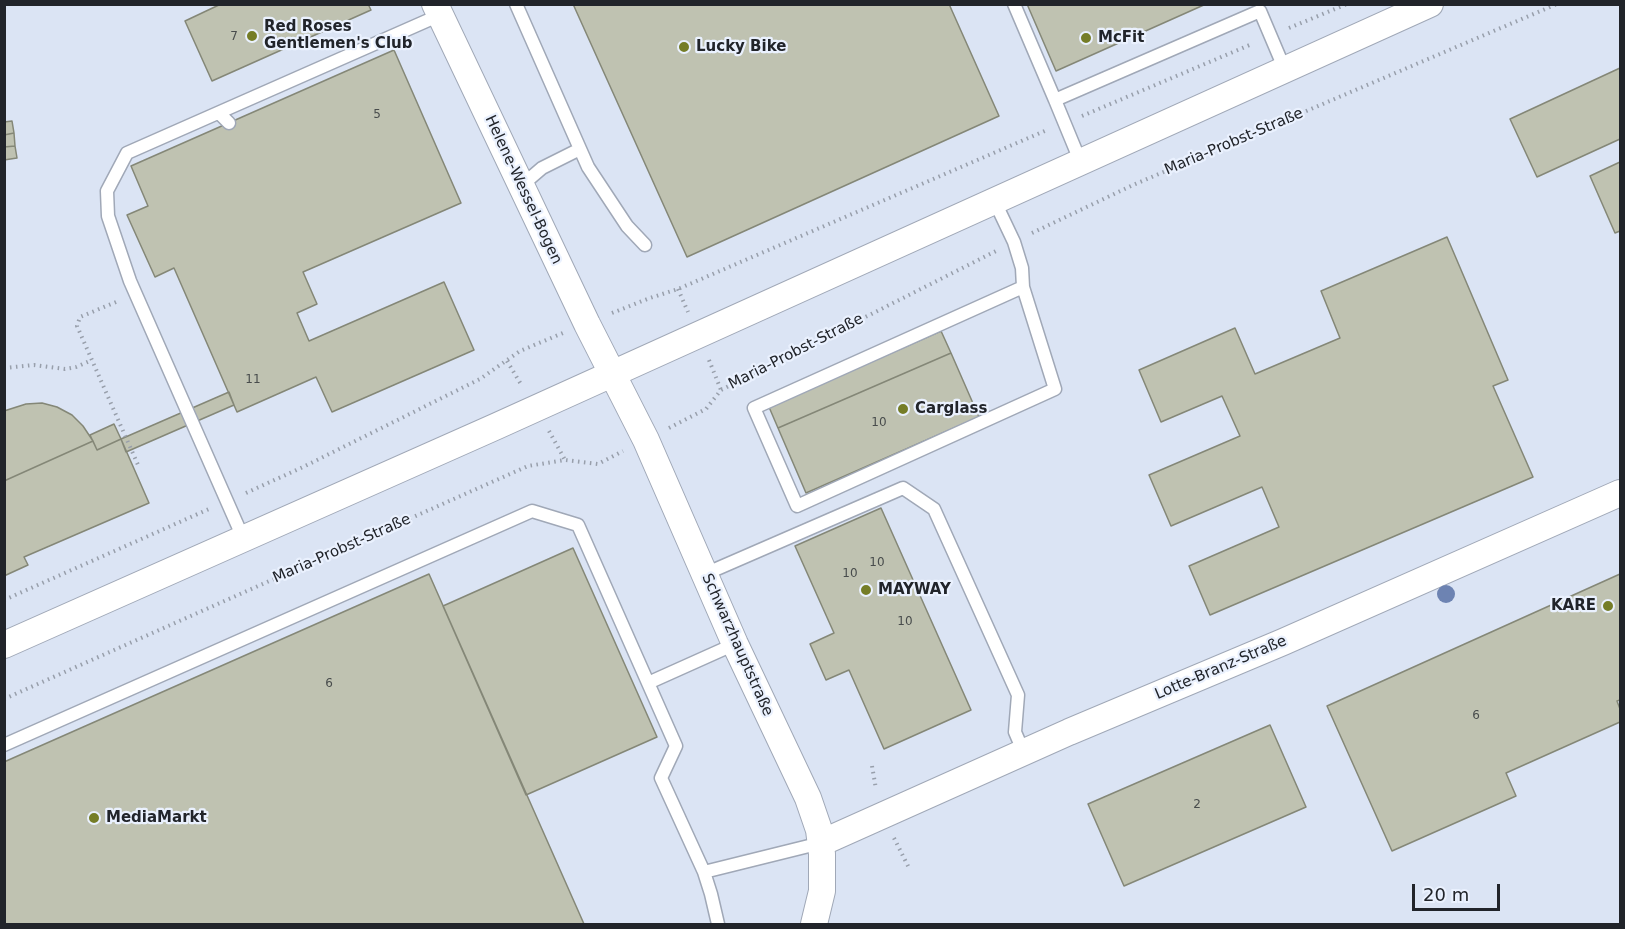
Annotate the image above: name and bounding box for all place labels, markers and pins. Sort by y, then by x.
place label: Red Roses Gentlemen's Club [264,18,412,53]
marker: Red Roses Gentlemen's Club [245,29,259,43]
place label: McFit [1098,29,1144,47]
marker: McFit [1079,31,1093,45]
place label: Lucky Bike [696,38,786,56]
marker: Lucky Bike [677,40,691,54]
place label: Carglass [915,400,987,418]
marker: Carglass [896,402,910,416]
place label: MAYWAY [878,581,951,599]
marker: MAYWAY [859,583,873,597]
place label: KARE [1551,597,1596,615]
marker: KARE [1601,599,1615,613]
place label: MediaMarkt [106,809,207,827]
marker: MediaMarkt [87,811,101,825]

